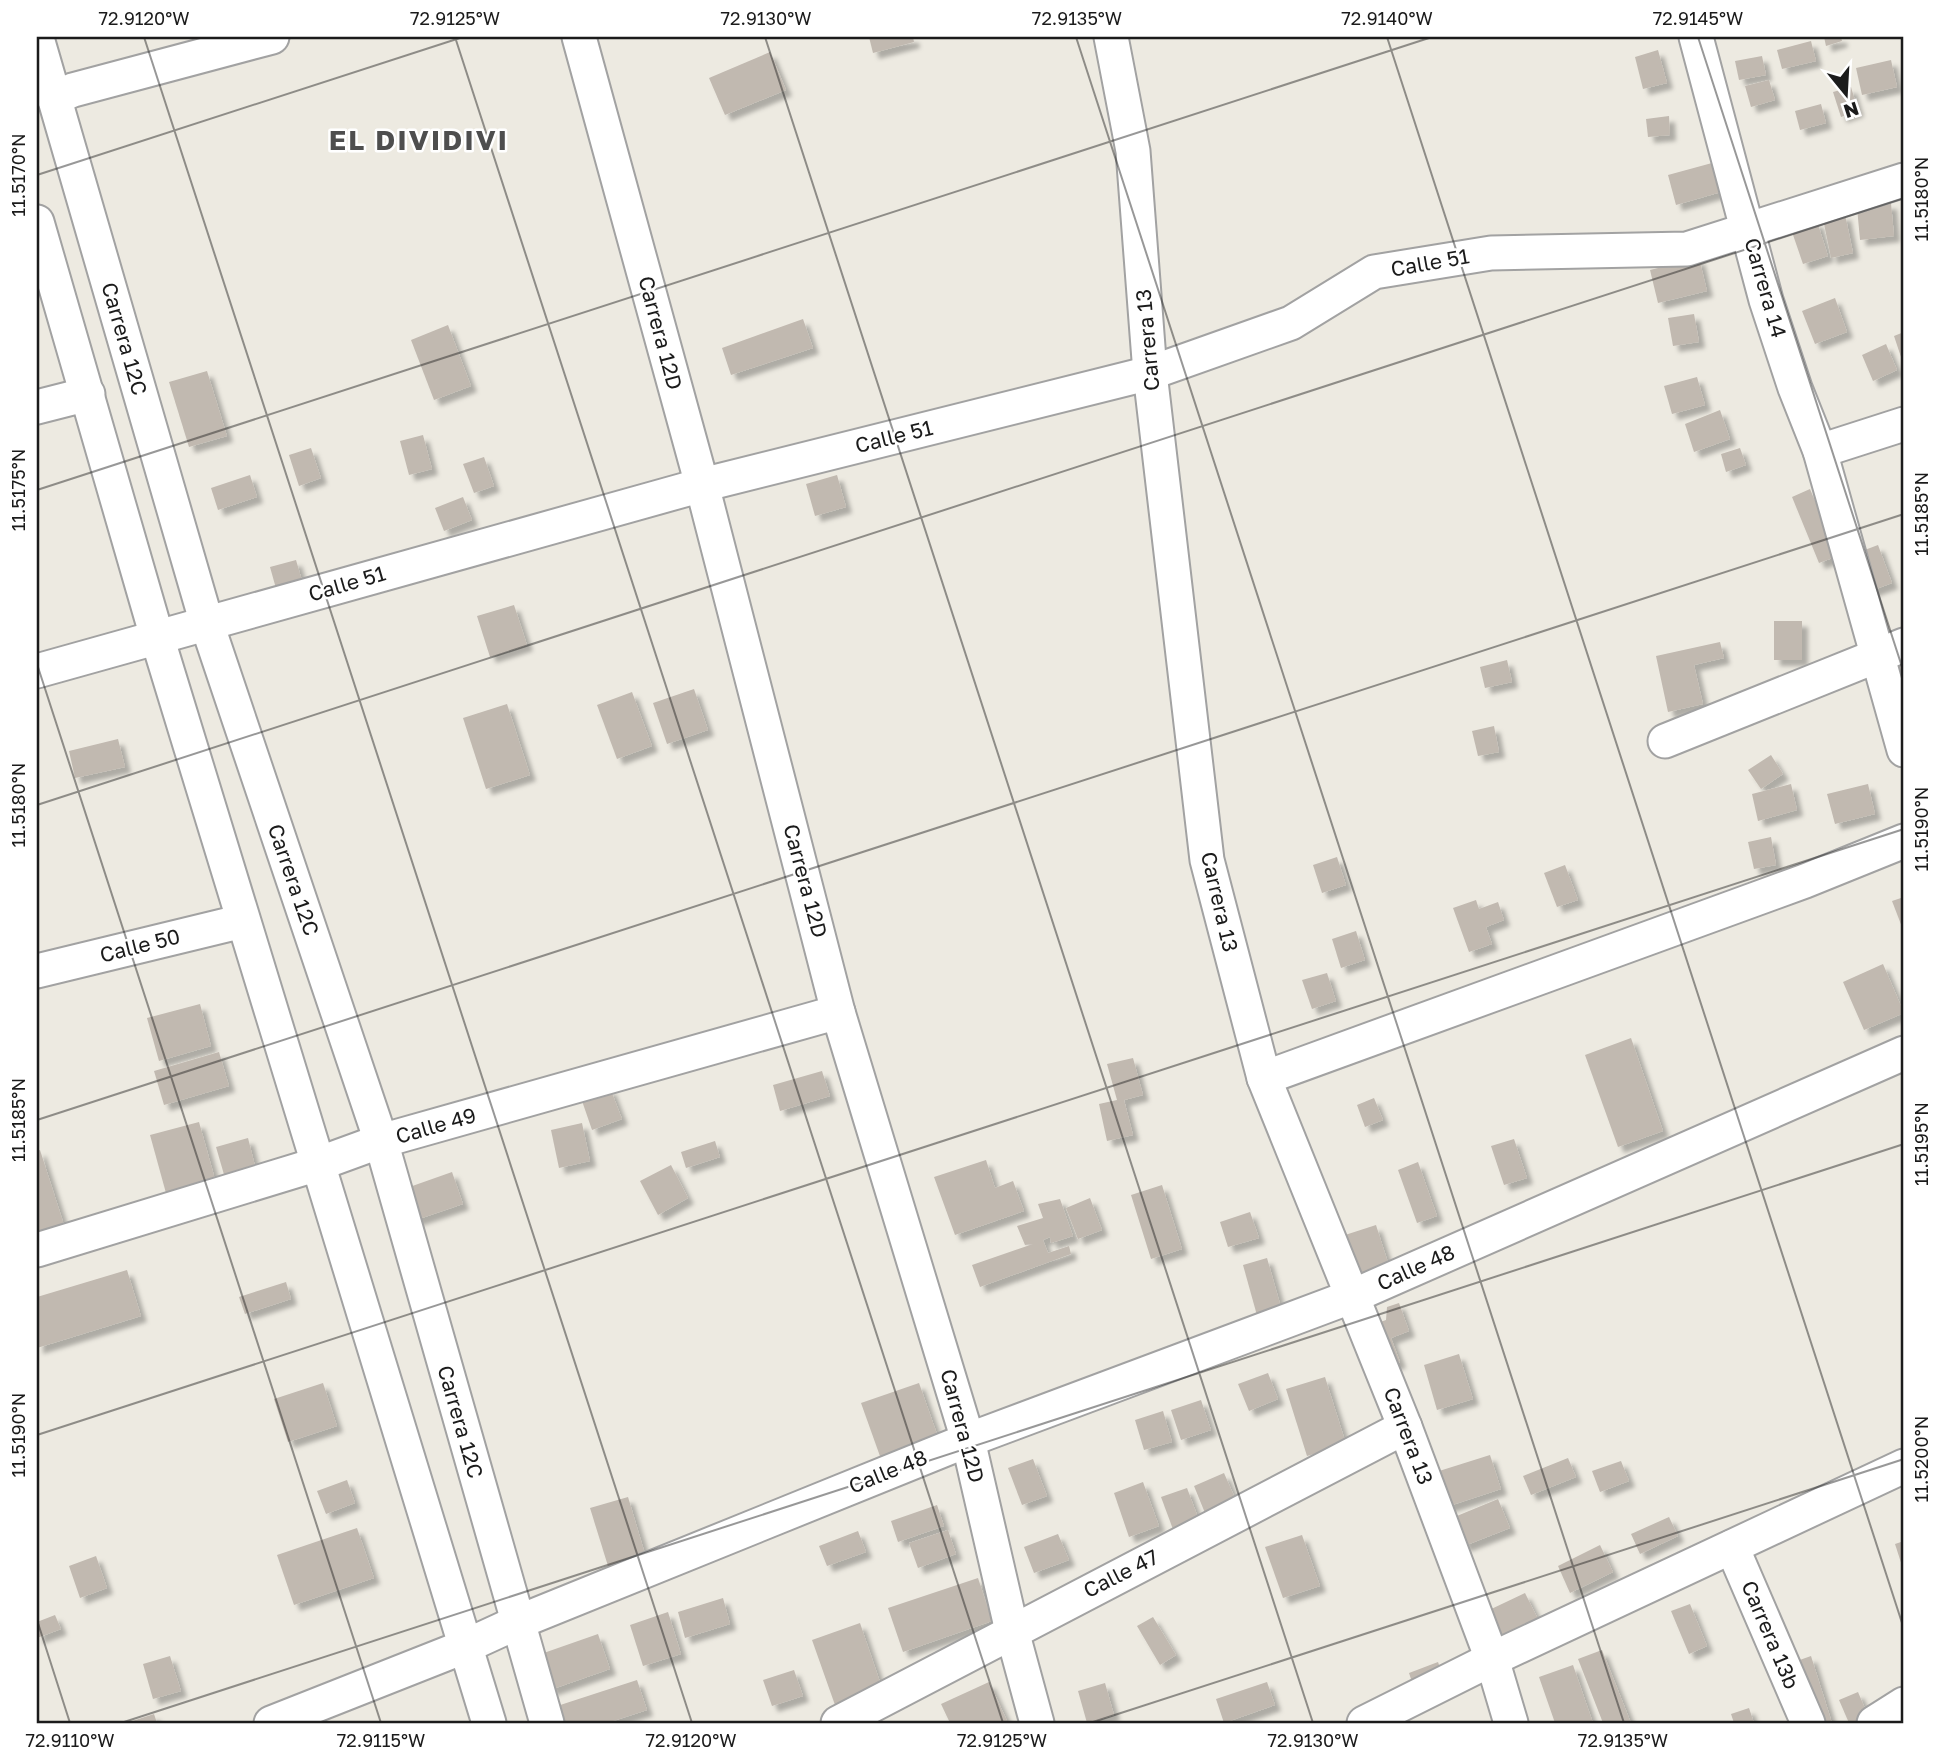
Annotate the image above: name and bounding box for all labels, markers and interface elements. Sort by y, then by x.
text: 72.9120°W [99,7,189,29]
text: 72.9125°W [410,7,500,29]
text: 72.9130°W [721,7,812,29]
text: 72.9135°W [1032,7,1122,29]
text: 72.9140°W [1341,7,1433,29]
text: 72.9145°W [1653,7,1743,29]
north arrow [1812,60,1882,130]
text: N [1841,97,1862,124]
district label: EL DIVIDIVI [329,123,509,156]
text: 11.5170°N [7,133,29,217]
text: 11.5180°N [1910,157,1932,241]
street label: Carrera 14 [1739,235,1793,341]
street label: Calle 51 [1389,242,1471,282]
street label: Carrera 12D [633,273,689,392]
street label: Carrera 12C [96,279,153,398]
street label: Carrera 13 [1130,288,1164,392]
street label: Calle 51 [852,414,935,458]
text: 11.5175°N [7,449,29,531]
text: 11.5185°N [1910,472,1932,556]
street label: Calle 51 [305,560,388,606]
text: 11.5180°N [7,763,29,847]
text: 11.5190°N [1910,787,1932,871]
street label: Carrera 12C [263,820,325,939]
street label: Carrera 12D [778,821,834,940]
street label: Carrera 13 [1196,849,1244,954]
street label: Calle 50 [97,922,183,968]
text: 11.5185°N [7,1078,29,1162]
street label: Calle 49 [393,1101,479,1149]
text: 11.5195°N [1910,1102,1932,1186]
street label: Calle 48 [1373,1238,1459,1296]
street label: Carrera 12C [432,1362,489,1481]
street label: Carrera 12D [935,1366,991,1485]
street label: Carrera 13 [1379,1383,1439,1488]
text: 11.5190°N [7,1393,29,1477]
text: 11.5200°N [1910,1416,1932,1502]
street label: Calle 48 [845,1444,931,1499]
street label: Calle 47 [1079,1543,1162,1603]
street label: Carrera 13b [1736,1577,1805,1693]
text: 72.9110°W [25,1729,115,1751]
text: 72.9115°W [337,1729,425,1751]
text: 72.9120°W [646,1729,736,1751]
text: 72.9125°W [957,1729,1047,1751]
text: 72.9130°W [1268,1729,1359,1751]
text: 72.9135°W [1578,1729,1668,1751]

